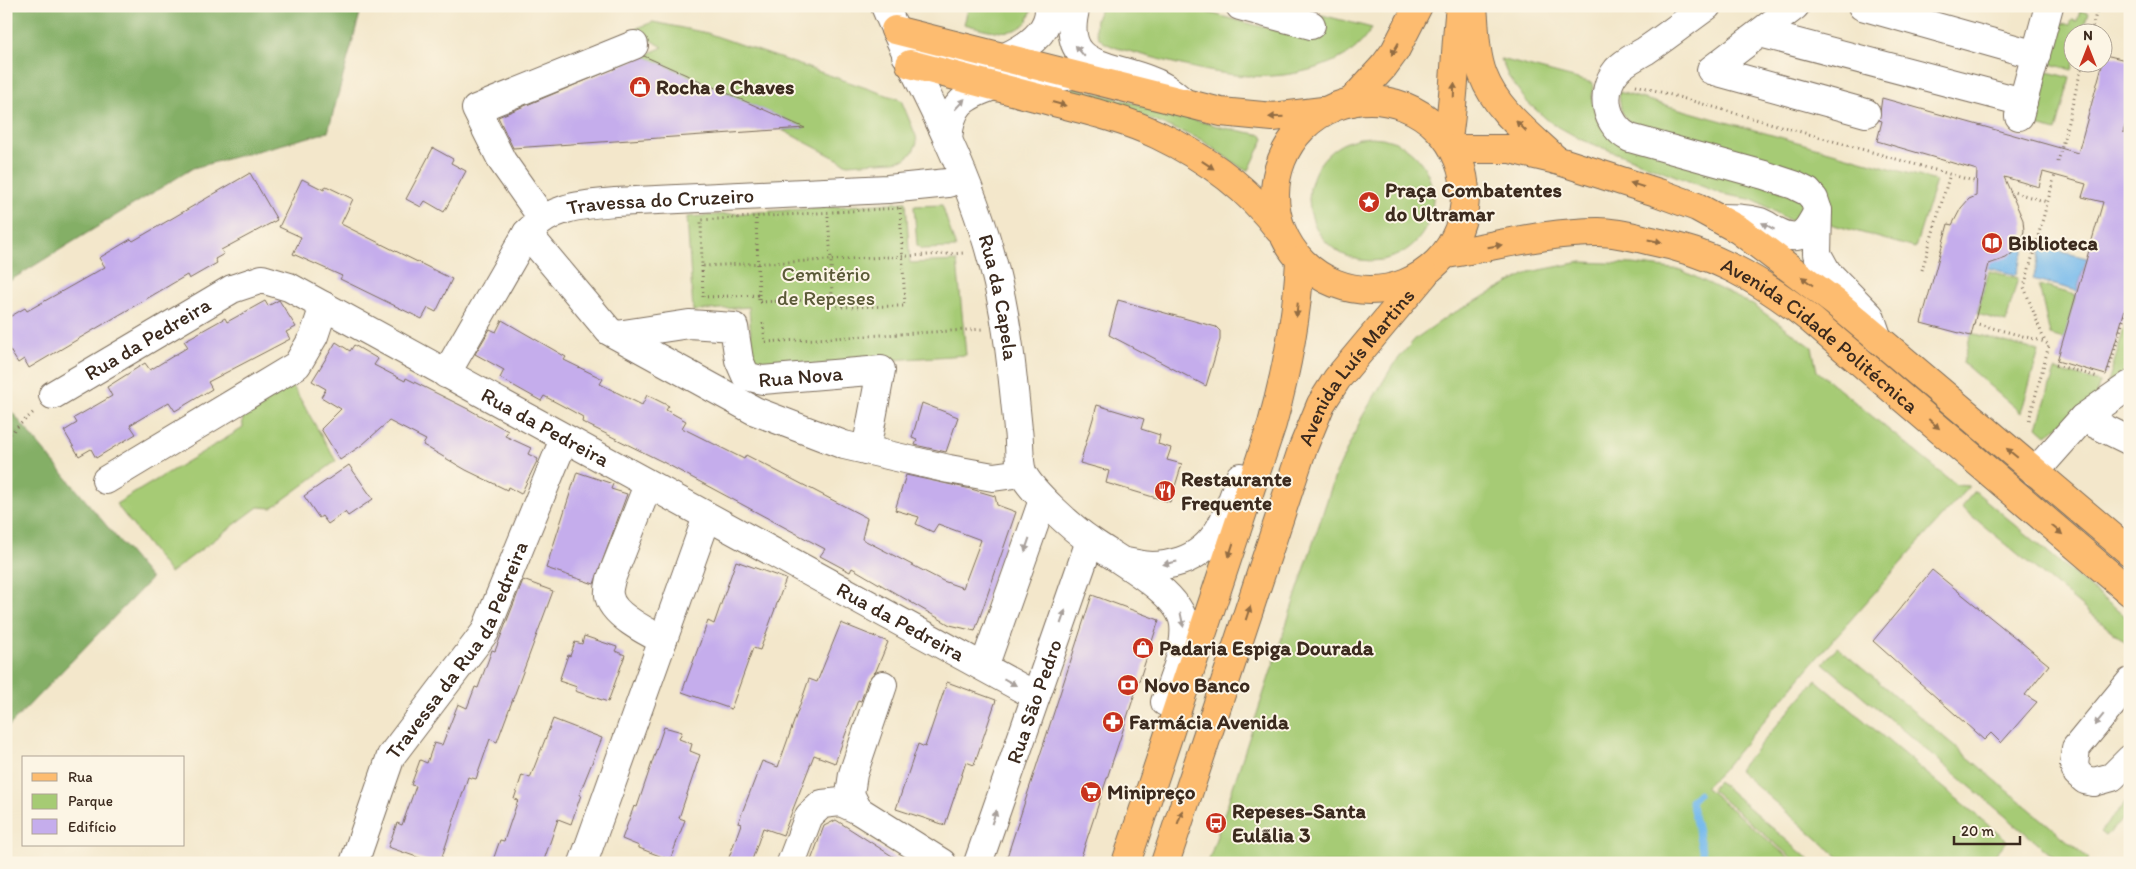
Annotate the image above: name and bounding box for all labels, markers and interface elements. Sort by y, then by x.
north arrow [2064,22,2114,72]
text: N [2083,27,2093,44]
one-way arrow [1391,42,1399,57]
one-way arrow [1074,46,1086,58]
place label: Rocha e Chaves [656,74,794,99]
shop icon: Rocha e Chaves [628,75,652,99]
one-way arrow [1450,81,1458,97]
one-way arrow [954,98,966,110]
one-way arrow [1051,100,1066,108]
one-way arrow [1267,113,1283,121]
one-way arrow [1515,120,1527,132]
one-way arrow [1202,160,1215,169]
place label: Praça Combatentes do Ultramar [1385,177,1562,226]
one-way arrow [1629,181,1644,188]
street label: Travessa do Cruzeiro [564,182,755,220]
place icon: Praça Combatentes do Ultramar [1357,190,1381,214]
one-way arrow [1761,222,1775,231]
place label: Biblioteca [2008,230,2099,255]
street label: Rua da Capela [973,231,1024,362]
library icon: Biblioteca [1980,231,2004,255]
one-way arrow [1648,238,1664,246]
one-way arrow [1487,242,1503,250]
street label: Avenida Cidade Politécnica [1717,252,1924,418]
park label: Cemitério de Repeses [777,261,875,310]
one-way arrow [1801,276,1814,287]
street label: Avenida Luís Martins [1292,283,1420,449]
street label: Rua da Pedreira [80,292,215,386]
one-way arrow [1293,302,1301,318]
street label: Rua Nova [757,360,844,392]
street label: Rua da Pedreira [477,382,614,472]
one-way arrow [1927,418,1939,430]
one-way arrow [2007,447,2019,459]
place label: Restaurante Frequente [1181,466,1292,516]
restaurant icon: Restaurante Frequente [1153,479,1177,503]
one-way arrow [2050,524,2063,535]
street label: Travessa da Rua da Pedreira [380,537,533,764]
one-way arrow [1023,538,1030,553]
one-way arrow [1227,543,1234,558]
one-way arrow [1161,560,1177,568]
street label: Rua da Pedreira [832,576,969,667]
one-way arrow [1245,605,1252,620]
one-way arrow [1060,609,1068,624]
one-way arrow [1178,612,1186,627]
place label: Padaria Espiga Dourada [1159,635,1375,661]
street label: Rua São Pedro [1001,636,1067,767]
shop icon: Padaria Espiga Dourada [1131,636,1155,660]
place label: Novo Banco [1144,672,1250,697]
bank icon: Novo Banco [1116,673,1140,697]
one-way arrow [1003,677,1017,686]
place label: Farmácia Avenida [1129,709,1290,734]
pharmacy icon: Farmácia Avenida [1101,710,1125,734]
one-way arrow [2093,713,2104,726]
legend [22,756,185,846]
text: Rua [68,768,93,786]
place label: Minipreço [1107,779,1196,805]
supermarket icon: Minipreço [1079,780,1103,804]
text: Parque [68,792,113,810]
place label: Repeses-Santa Eulãlia 3 [1232,798,1366,847]
one-way arrow [991,809,998,824]
one-way arrow [1177,809,1184,824]
bus stop icon: Repeses-Santa Eulãlia 3 [1204,811,1228,835]
scale bar [1954,814,2020,846]
text: Edifício [68,818,116,836]
text: 20 m [1961,822,1995,840]

